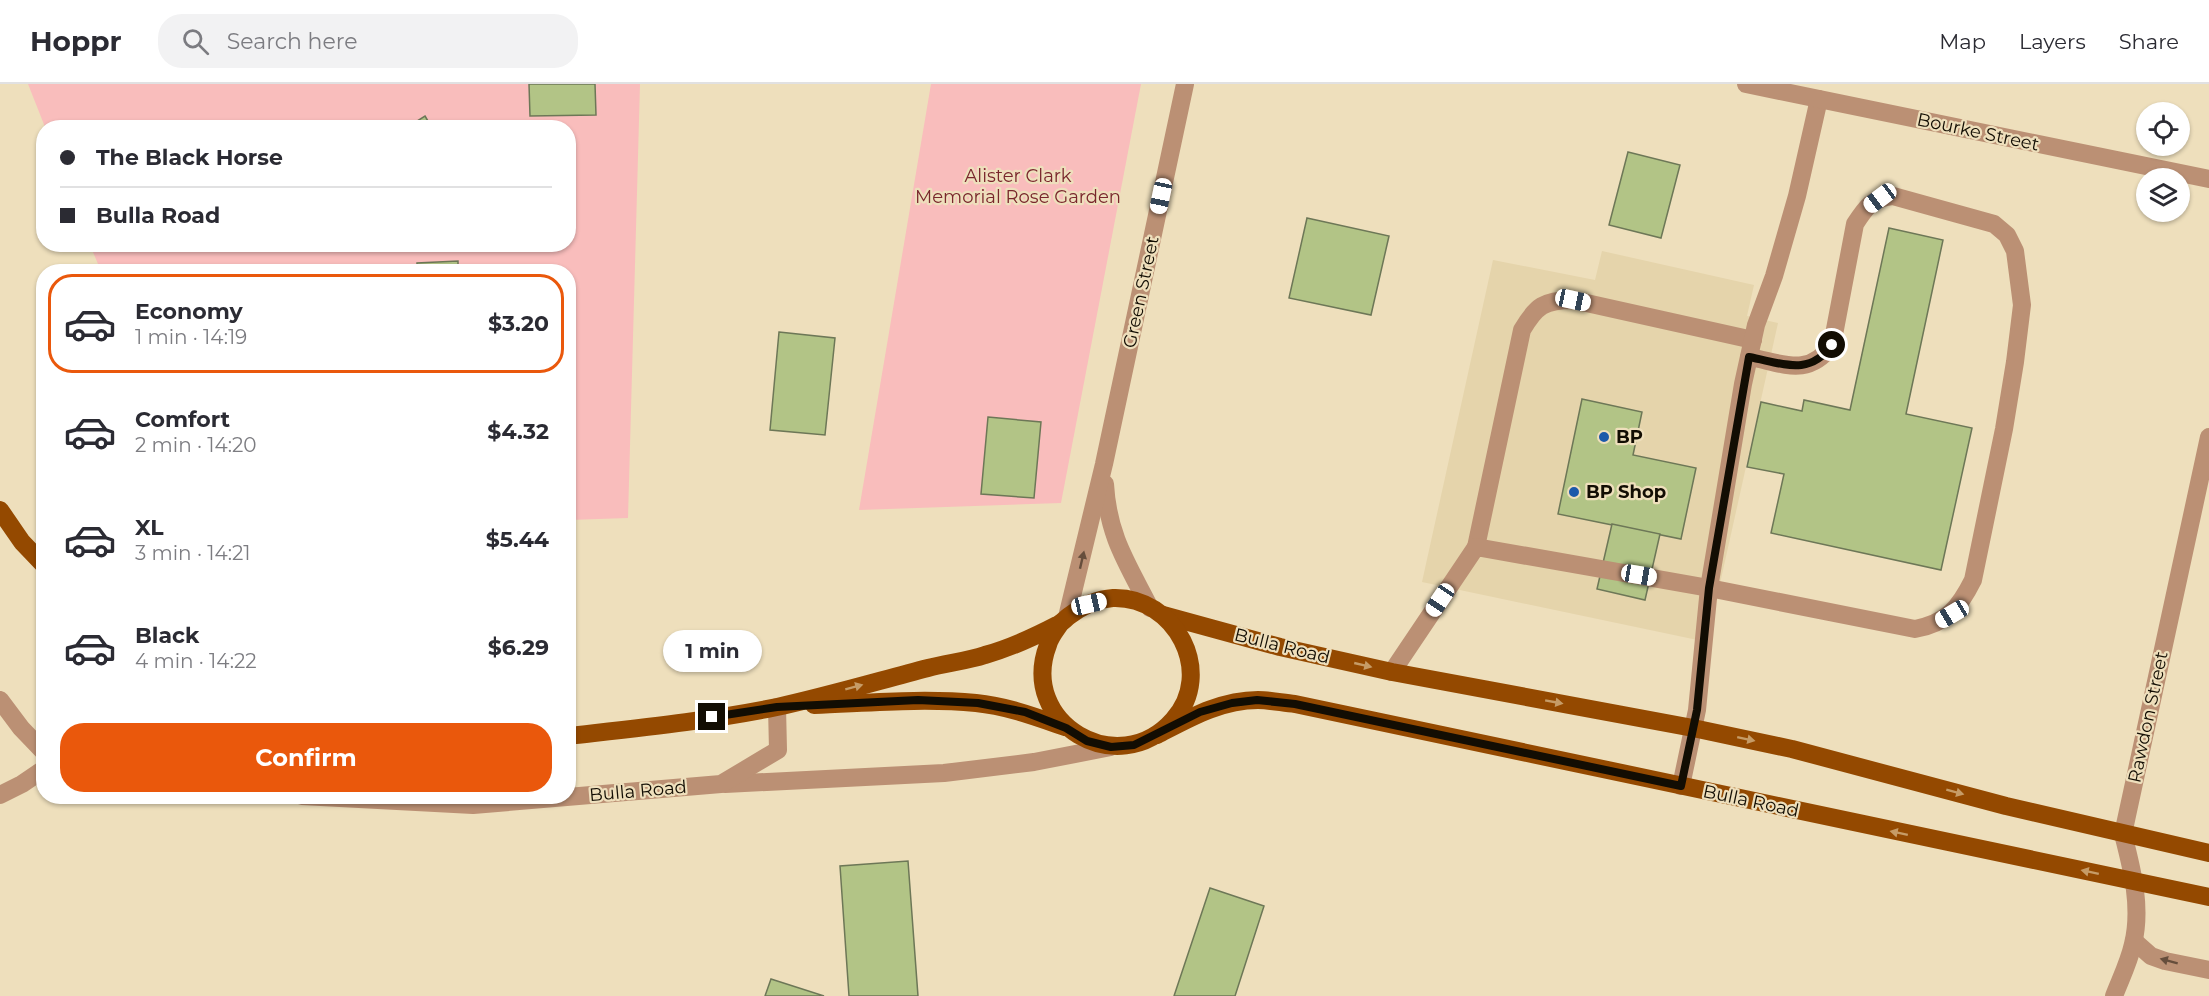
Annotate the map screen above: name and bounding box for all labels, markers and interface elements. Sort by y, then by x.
search box [158,14,578,68]
text: Hoppr [30,24,122,58]
icon: search [179,25,212,58]
text: Search here [227,28,358,55]
text: Map [1939,29,1986,54]
text: Layers [2019,29,2086,54]
text: Share [2119,29,2179,54]
map controls [2136,102,2190,222]
button: locate [2136,102,2190,156]
street label: Bourke Street [1915,108,2041,156]
text: The Black Horse [96,144,283,171]
park label: Alister Clark Memorial Rose Garden [915,165,1121,208]
button: layers [2136,168,2190,222]
car [1148,177,1174,215]
car [1860,180,1900,216]
text: Bulla Road [96,202,220,229]
street label: Green Street [1118,234,1164,350]
car [1554,287,1592,313]
icon: car [63,297,117,351]
text: Economy [135,298,243,325]
text: $3.20 [488,310,549,337]
text: 1 min · 14:19 [135,325,247,349]
route start [1818,331,1845,358]
icon: car [63,405,117,459]
text: Comfort [135,406,230,433]
text: $4.32 [487,418,549,445]
place label: BP [1616,426,1643,448]
marker: BP [1597,430,1611,444]
text: 2 min · 14:20 [135,433,257,457]
place label: BP Shop [1586,481,1666,503]
marker: BP Shop [1567,485,1581,499]
icon: car [63,513,117,567]
text: XL [135,514,164,541]
text: $5.44 [486,526,549,553]
text: 3 min · 14:21 [135,541,251,565]
one-way arrow [1077,551,1087,570]
car [1620,563,1658,587]
car [1422,580,1458,620]
car [1069,591,1109,617]
car [1932,597,1972,631]
icon: car [63,621,117,675]
text: Black [135,622,199,649]
street label: Bulla Road [1232,624,1332,668]
callout: 1 min [662,630,762,672]
text: $6.29 [488,634,549,661]
text: 1 min [685,639,740,663]
text: 4 min · 14:22 [135,649,257,673]
street label: Rawdon Street [2123,649,2173,785]
one-way arrow [1354,661,1372,671]
one-way arrow [845,681,863,691]
one-way arrow [1545,698,1564,707]
route end [698,703,725,730]
button: Confirm [60,723,552,792]
one-way arrow [1736,735,1755,744]
street label: Bulla Road [588,776,688,806]
street label: Bulla Road [1701,780,1801,822]
one-way arrow [1946,788,1964,797]
one-way arrow [1890,827,1908,837]
one-way arrow [2081,867,2099,877]
one-way arrow [2160,956,2178,965]

